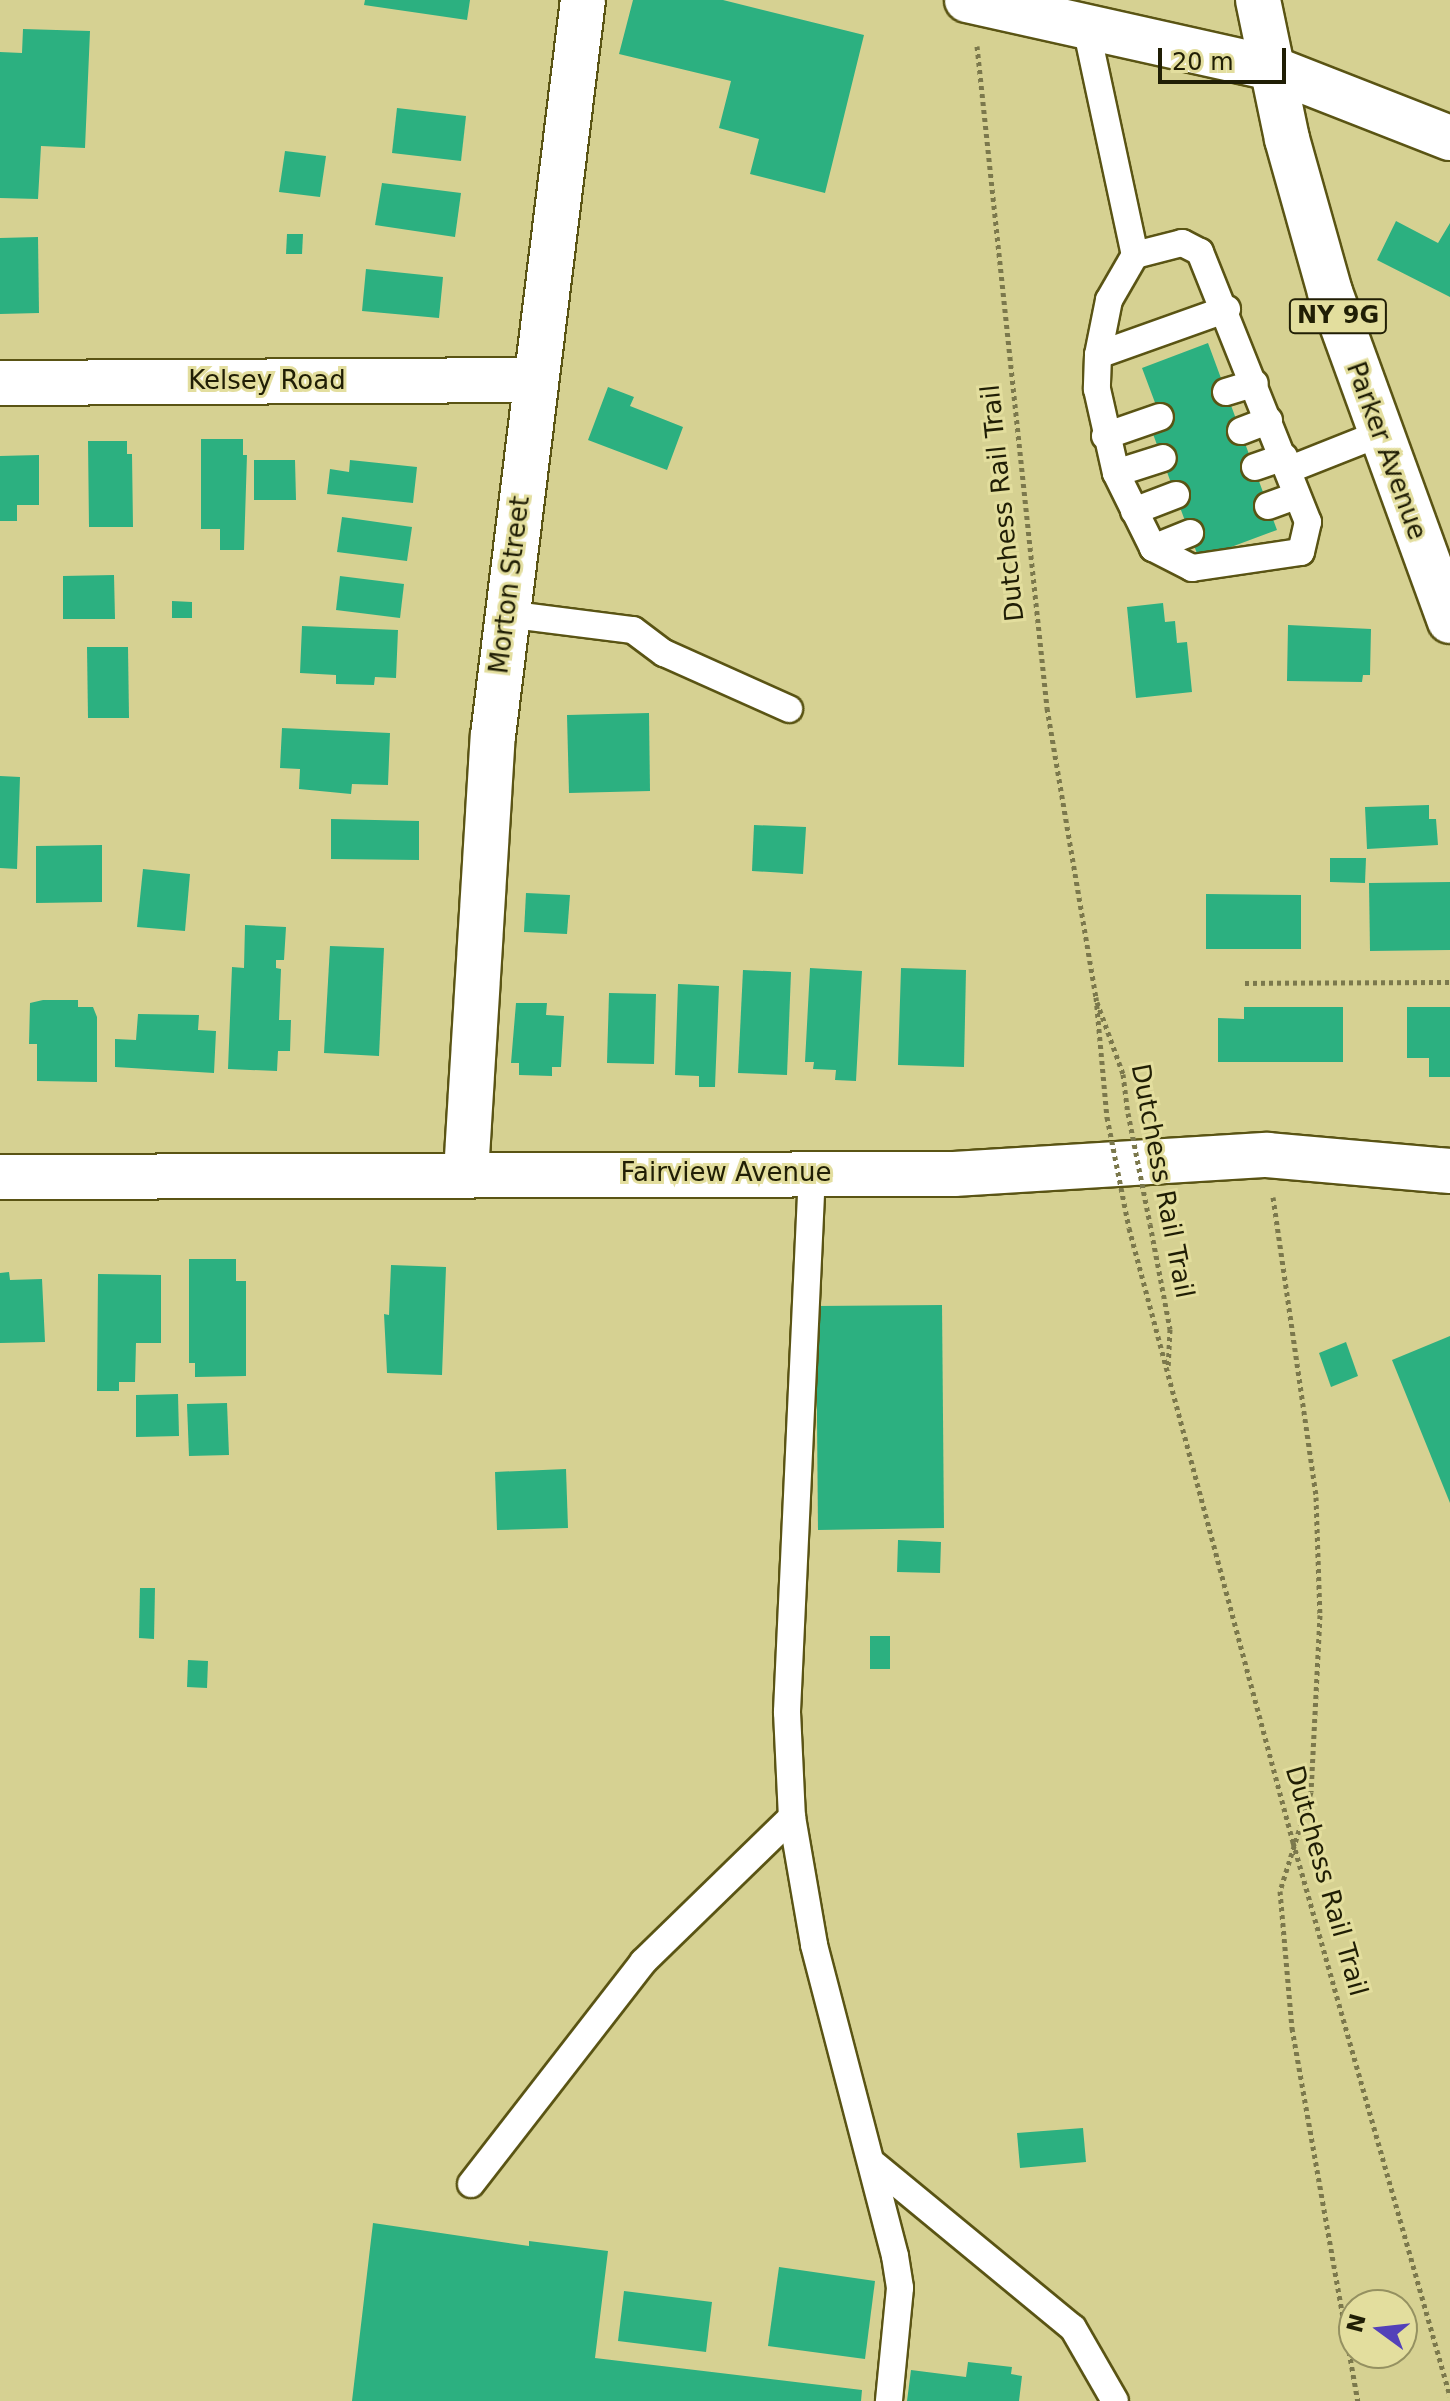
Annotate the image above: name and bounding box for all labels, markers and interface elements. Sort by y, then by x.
scale bar [1162,32,1290,82]
text: 20 m [1172,48,1234,76]
road number: NY 9G [1288,296,1388,336]
street label: Parker Avenue [1339,358,1433,544]
street label: Kelsey Road [188,365,346,397]
street label: Dutchess Rail Trail [975,383,1031,623]
street label: Morton Street [484,494,536,676]
street label: Dutchess Rail Trail [1124,1061,1200,1301]
street label: Fairview Avenue [620,1157,832,1189]
street label: Dutchess Rail Trail [1278,1762,1374,2000]
north arrow [1338,2289,1418,2369]
text: N [1342,2311,1371,2335]

